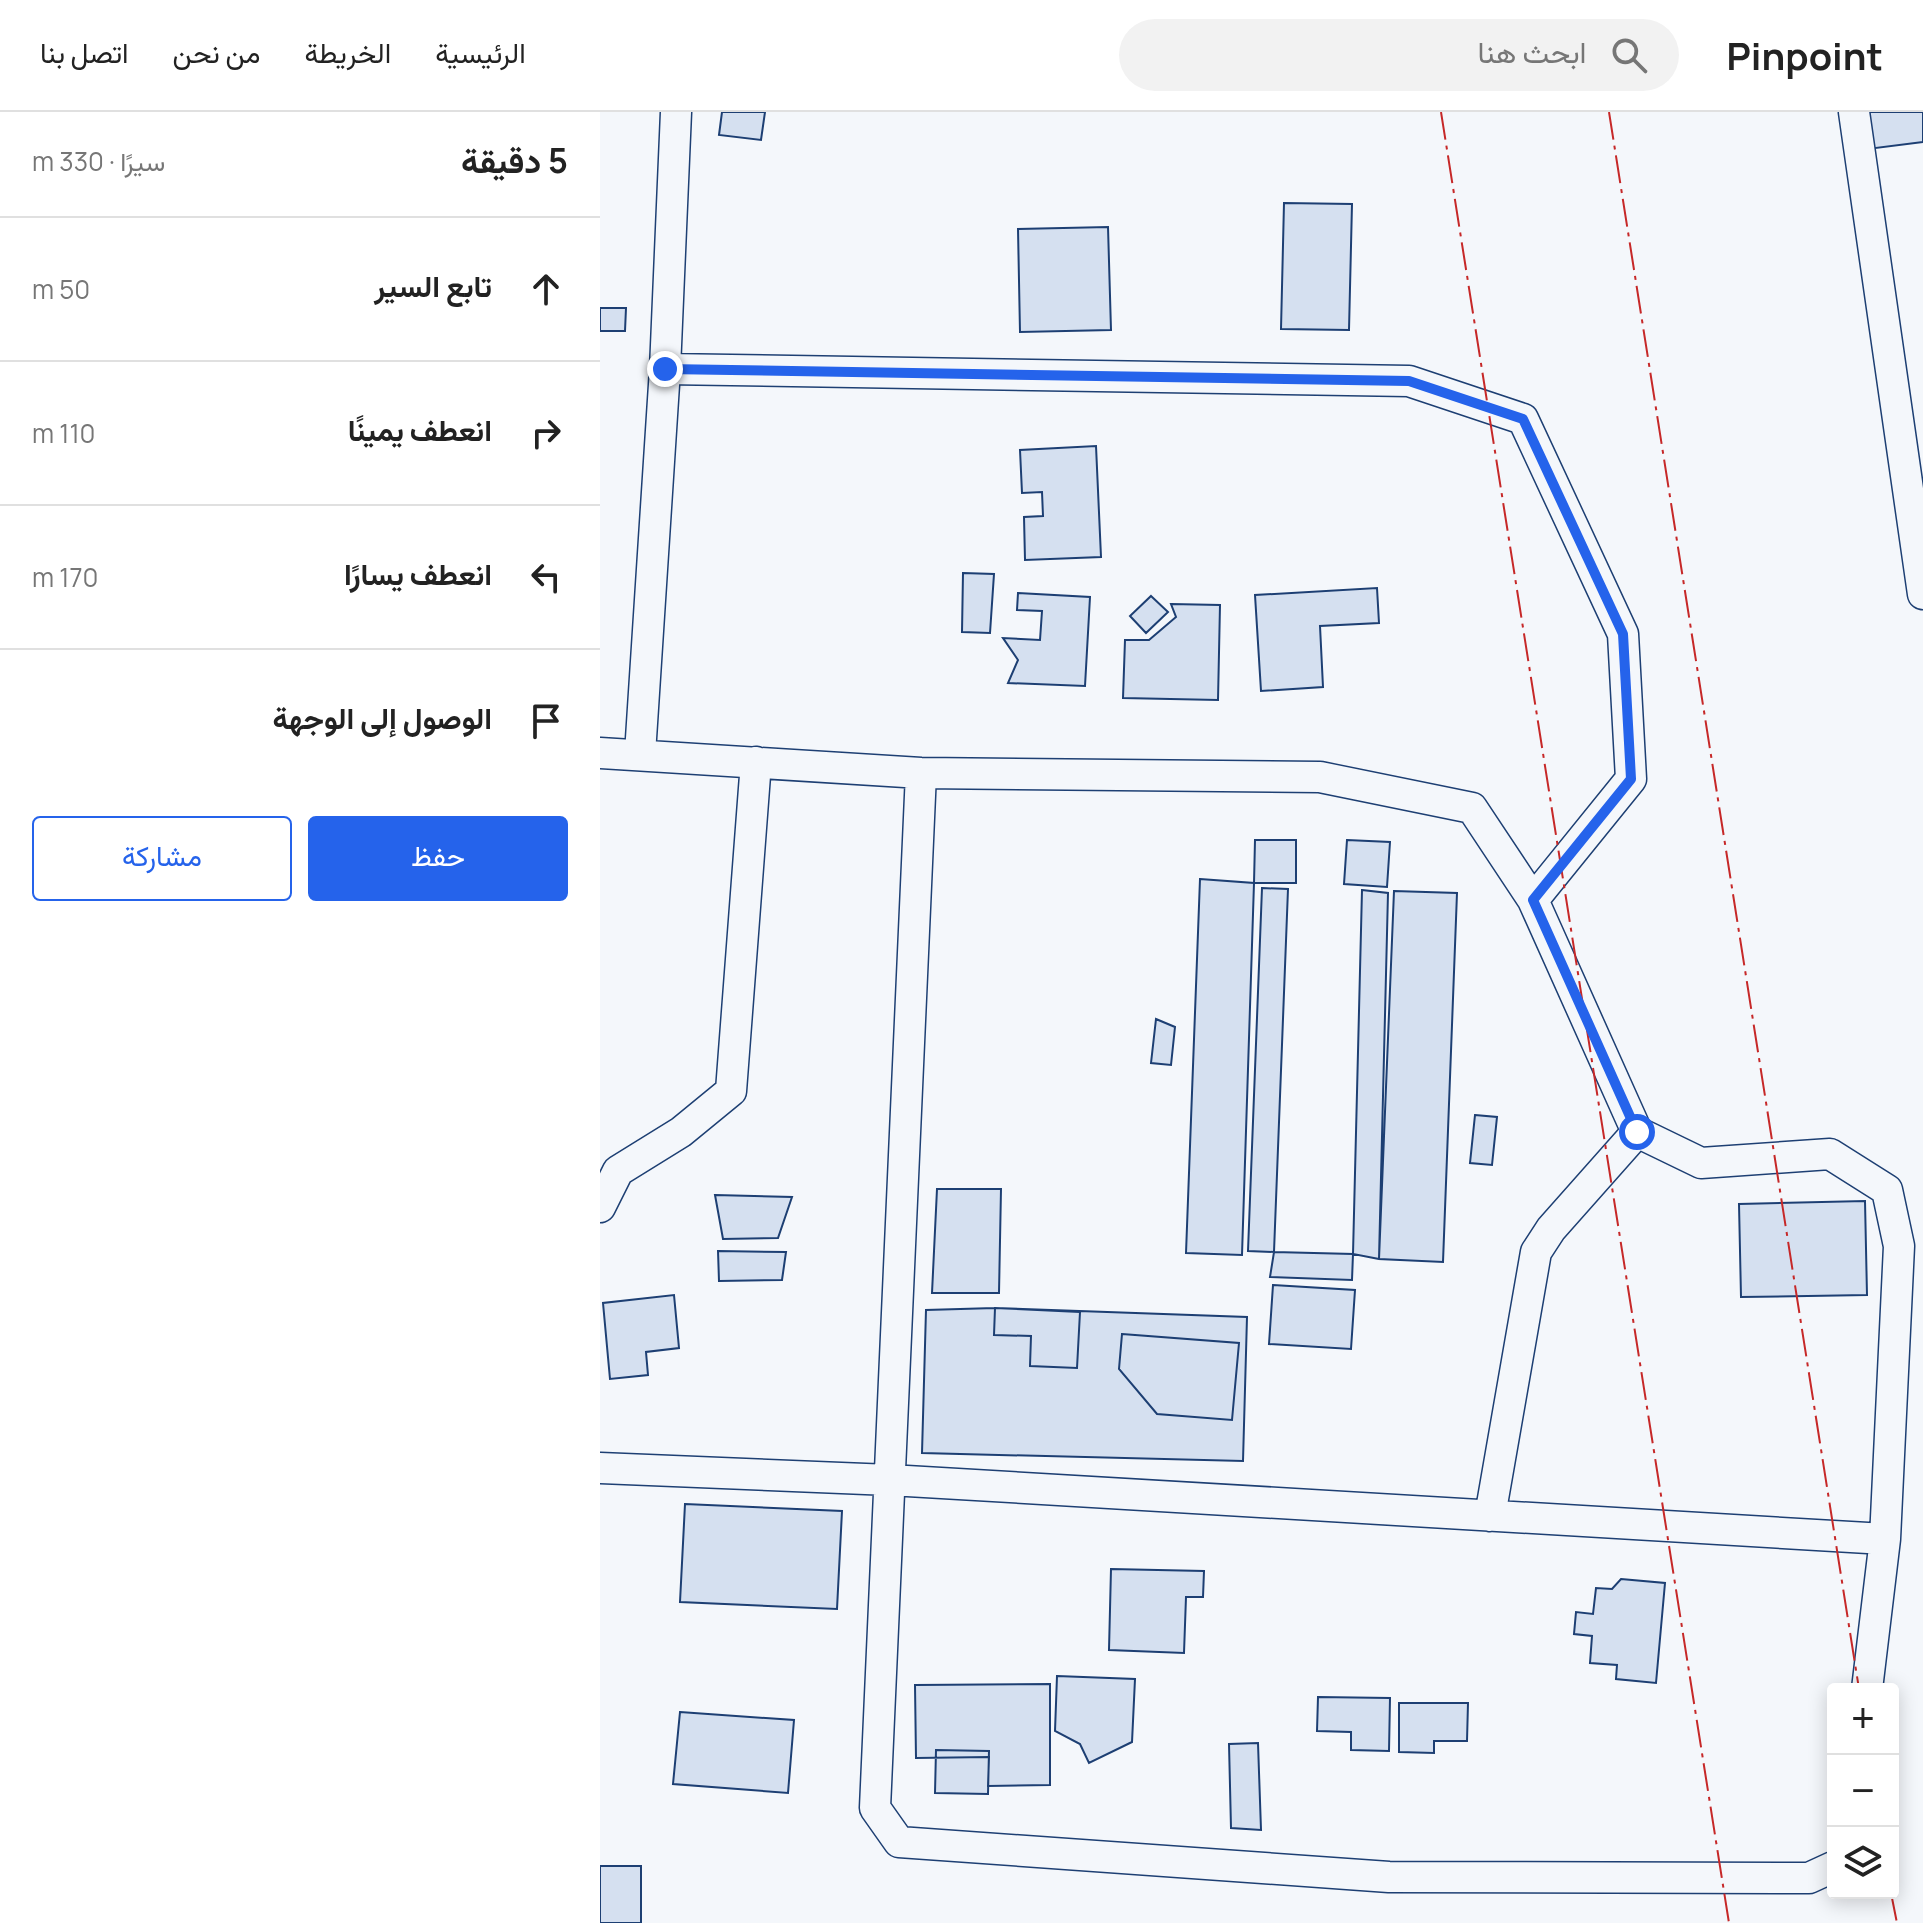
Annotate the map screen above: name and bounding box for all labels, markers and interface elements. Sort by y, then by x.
search box [1119,19,1679,91]
text: Pinpoint [1727,29,1883,81]
text: ابحث هنا [1478,31,1587,72]
text: اتصل بنا [40,33,129,71]
text: من نحن [173,33,261,71]
text: الخريطة [305,33,391,71]
text: الرئيسية [435,33,526,71]
icon: search [1607,33,1651,77]
text: 5 دقيقة [461,137,568,183]
text: سيرًا · 330 m [32,143,165,179]
text: تابع السير [374,265,492,306]
icon: ahead [524,267,568,311]
text: 50 m [32,271,90,307]
route end [647,351,683,387]
text: انعطف يمينًا [348,409,492,450]
icon: right [524,411,568,455]
text: 110 m [32,415,95,451]
text: انعطف يسارًا [344,553,492,594]
icon: left [524,555,568,599]
text: 170 m [32,559,98,595]
text: الوصول إلى الوجهة [273,697,492,738]
icon: arrive [524,699,568,743]
button: مشاركة [32,816,292,901]
button: حفظ [308,816,568,901]
route start [1619,1114,1655,1150]
map controls [1827,1683,1899,1899]
button: + [1827,1683,1899,1755]
button: − [1827,1755,1899,1827]
button: layers [1827,1827,1899,1899]

